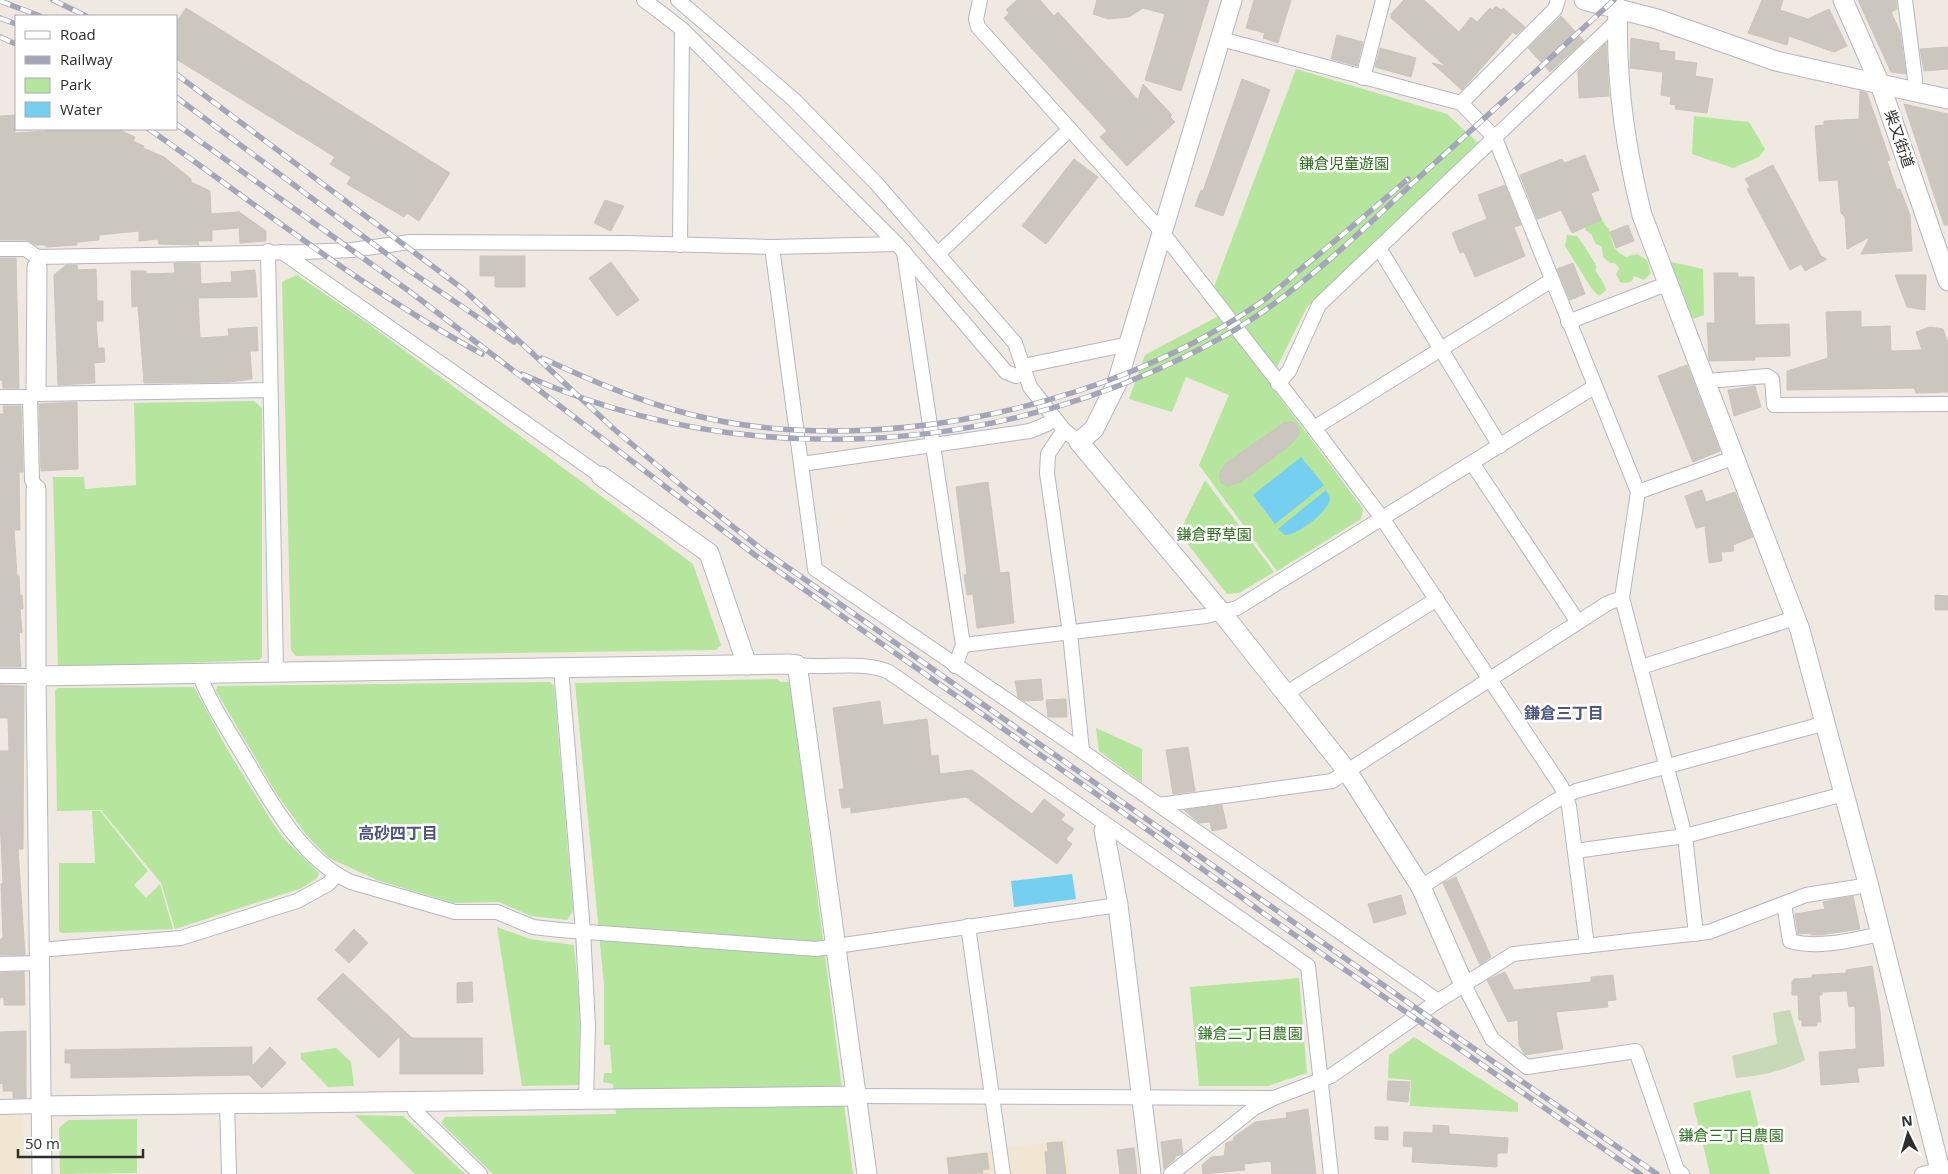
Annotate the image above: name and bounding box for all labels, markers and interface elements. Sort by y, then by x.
legend [15,15,178,130]
text: Road [60,24,96,44]
text: Railway [60,49,113,69]
text: Park [60,74,91,94]
text: Water [60,99,102,119]
street label: 柴又街道 [1881,107,1919,170]
park label: 鎌倉児童遊園 [1299,153,1389,173]
park label: 鎌倉野草園 [1176,524,1252,544]
district label: 鎌倉三丁目 [1524,702,1604,724]
district label: 高砂四丁目 [358,822,438,844]
park label: 鎌倉二丁目農園 [1197,1023,1303,1043]
north arrow [1883,1109,1933,1159]
text: N [1900,1111,1913,1131]
park label: 鎌倉三丁目農園 [1678,1125,1784,1145]
scale bar [18,1126,142,1158]
text: 50 m [25,1133,60,1153]

